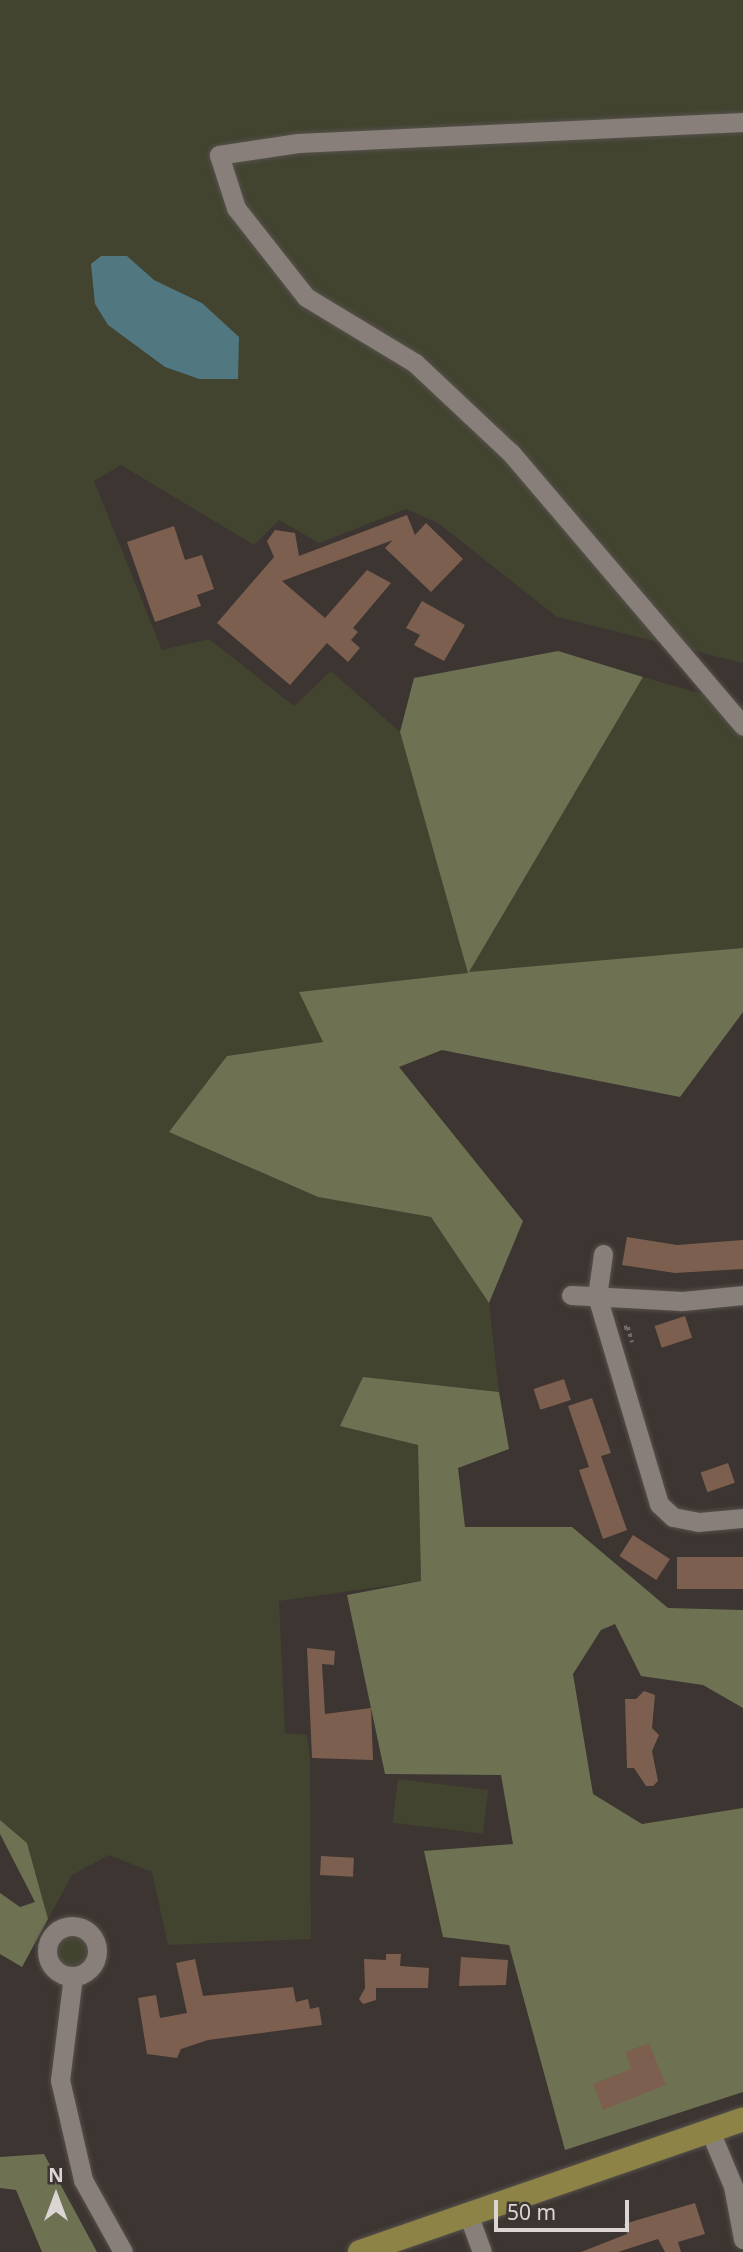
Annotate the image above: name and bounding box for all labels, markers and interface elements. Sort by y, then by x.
north arrow [21,2161,91,2231]
text: N [48,2162,64,2188]
scale bar [498,2186,633,2230]
text: 50 m [507,2198,556,2226]

